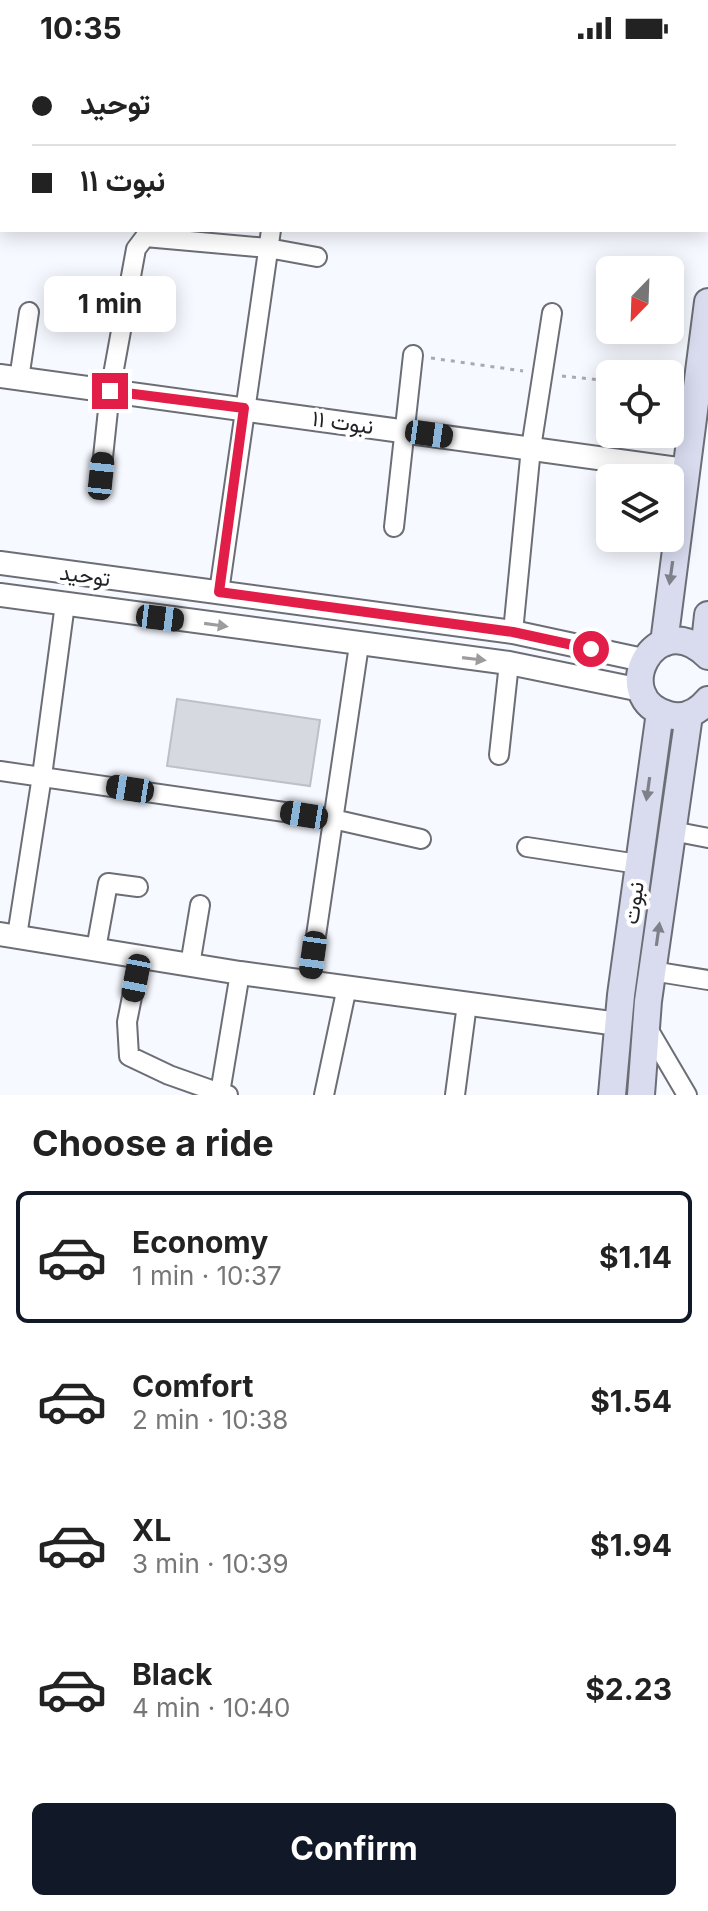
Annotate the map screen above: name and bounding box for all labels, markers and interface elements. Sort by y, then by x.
text: 10:35 [40,10,122,46]
text: توحید [80,85,151,121]
text: نبوت ۱۱ [80,162,165,198]
north arrow [596,256,684,344]
map controls [596,256,684,552]
callout: 1 min [44,275,176,331]
text: 1 min [78,288,142,319]
button: locate [596,360,684,448]
route end [92,373,128,409]
street label: نبوت ۱۱ [310,405,375,440]
car [404,419,454,449]
car [87,451,115,501]
button: layers [596,464,684,552]
street label: توحید [58,559,112,592]
one-way arrow [665,561,678,586]
car [135,603,185,633]
one-way arrow [204,619,229,632]
route start [573,631,609,667]
one-way arrow [462,653,487,666]
car [104,773,156,805]
one-way arrow [642,777,655,802]
car [278,799,330,831]
street label: نبوت [617,880,650,926]
one-way arrow [651,921,664,946]
car [298,930,328,980]
car [120,952,152,1004]
text: Choose a ride [32,1121,274,1165]
icon: car [36,1221,108,1293]
text: Economy [132,1224,268,1260]
text: $1.14 [599,1239,672,1275]
text: 1 min · 10:37 [132,1260,282,1291]
icon: car [36,1365,108,1437]
text: Comfort [132,1368,253,1404]
text: $1.54 [590,1383,672,1419]
text: 2 min · 10:38 [132,1404,288,1435]
icon: car [36,1509,108,1581]
text: XL [132,1512,171,1548]
text: $1.94 [590,1527,672,1563]
text: 3 min · 10:39 [132,1548,289,1579]
icon: car [36,1653,108,1725]
text: Black [132,1656,212,1692]
text: $2.23 [585,1671,672,1707]
text: 4 min · 10:40 [132,1692,290,1723]
button: Confirm [32,1803,676,1895]

